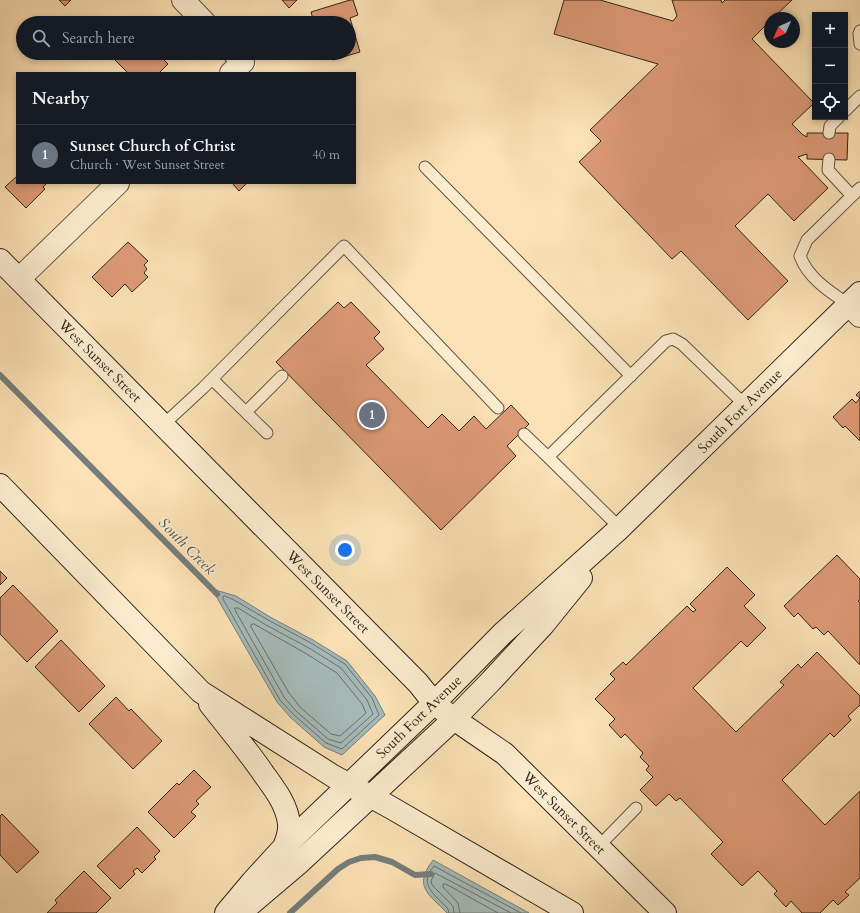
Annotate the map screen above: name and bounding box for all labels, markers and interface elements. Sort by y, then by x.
north arrow [764,12,800,48]
map controls [812,12,848,120]
button: + [812,12,848,48]
search box [16,16,356,60]
icon: search [30,27,52,49]
text: Search here [62,28,135,48]
button: − [812,48,848,84]
button: locate [812,84,848,120]
text: Nearby [32,87,89,110]
text: Sunset Church of Christ [70,136,235,156]
text: 1 [42,146,48,164]
text: 40 m [312,146,340,164]
text: Church · West Sunset Street [70,156,225,174]
street label: West Sunset Street [54,315,146,407]
street label: South Fort Avenue [694,365,786,457]
pin: 1 [359,400,385,430]
water label: South Creek [154,513,220,579]
your location [335,540,355,560]
street label: West Sunset Street [282,546,374,638]
street label: South Fort Avenue [372,671,466,763]
street label: West Sunset Street [518,767,610,859]

